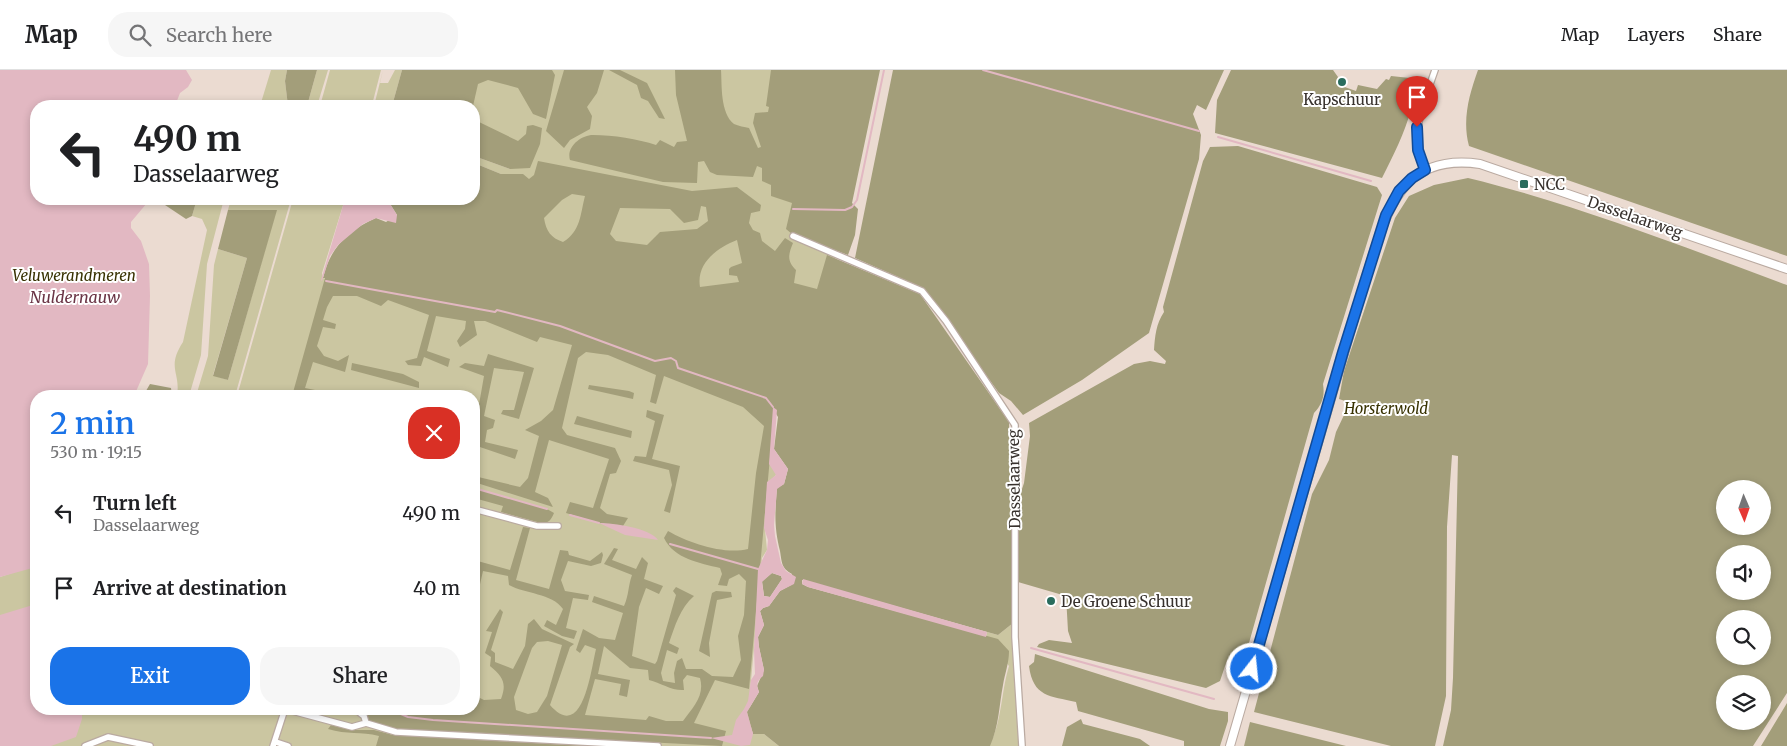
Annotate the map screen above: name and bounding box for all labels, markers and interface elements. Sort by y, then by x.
search box [108,12,458,57]
text: Map [25,19,78,50]
icon: search [126,21,154,49]
text: Search here [166,23,272,47]
text: Map [1561,23,1599,46]
text: Layers [1627,23,1685,46]
text: Share [1713,23,1762,46]
marker: Kapschuur [1336,76,1348,88]
pin [1396,76,1438,127]
icon: arrive [1403,83,1431,111]
place label: Kapschuur [1303,90,1381,109]
text: 490 m [133,117,241,161]
icon: left [50,120,115,185]
text: Dasselaarweg [133,160,279,188]
place label: NCC [1534,175,1565,194]
marker: NCC [1518,178,1530,190]
street label: Dasselaarweg [1585,192,1685,242]
park label: Veluwerandmeren [12,266,136,285]
water label: Nuldernauw [30,287,120,307]
park label: Horsterwold [1343,399,1428,418]
text: 2 min [50,404,135,442]
button: close [408,407,460,459]
street label: Dasselaarweg [1004,429,1024,529]
text: 530 m · 19:15 [50,442,142,462]
north arrow [1716,480,1771,535]
map controls [1716,480,1771,730]
text: Turn left [93,491,177,515]
icon: left [50,499,78,527]
text: 490 m [402,501,460,525]
text: Dasselaarweg [93,515,199,535]
button: sound [1716,545,1771,600]
icon: arrive [50,574,78,602]
text: Arrive at destination [93,576,287,600]
text: 40 m [413,576,460,600]
place label: De Groene Schuur [1061,592,1191,611]
marker: De Groene Schuur [1045,595,1057,607]
button: search [1716,610,1771,665]
position arrow [1225,642,1277,694]
button: Exit [50,647,250,705]
button: Share [260,647,460,705]
button: layers [1716,675,1771,730]

